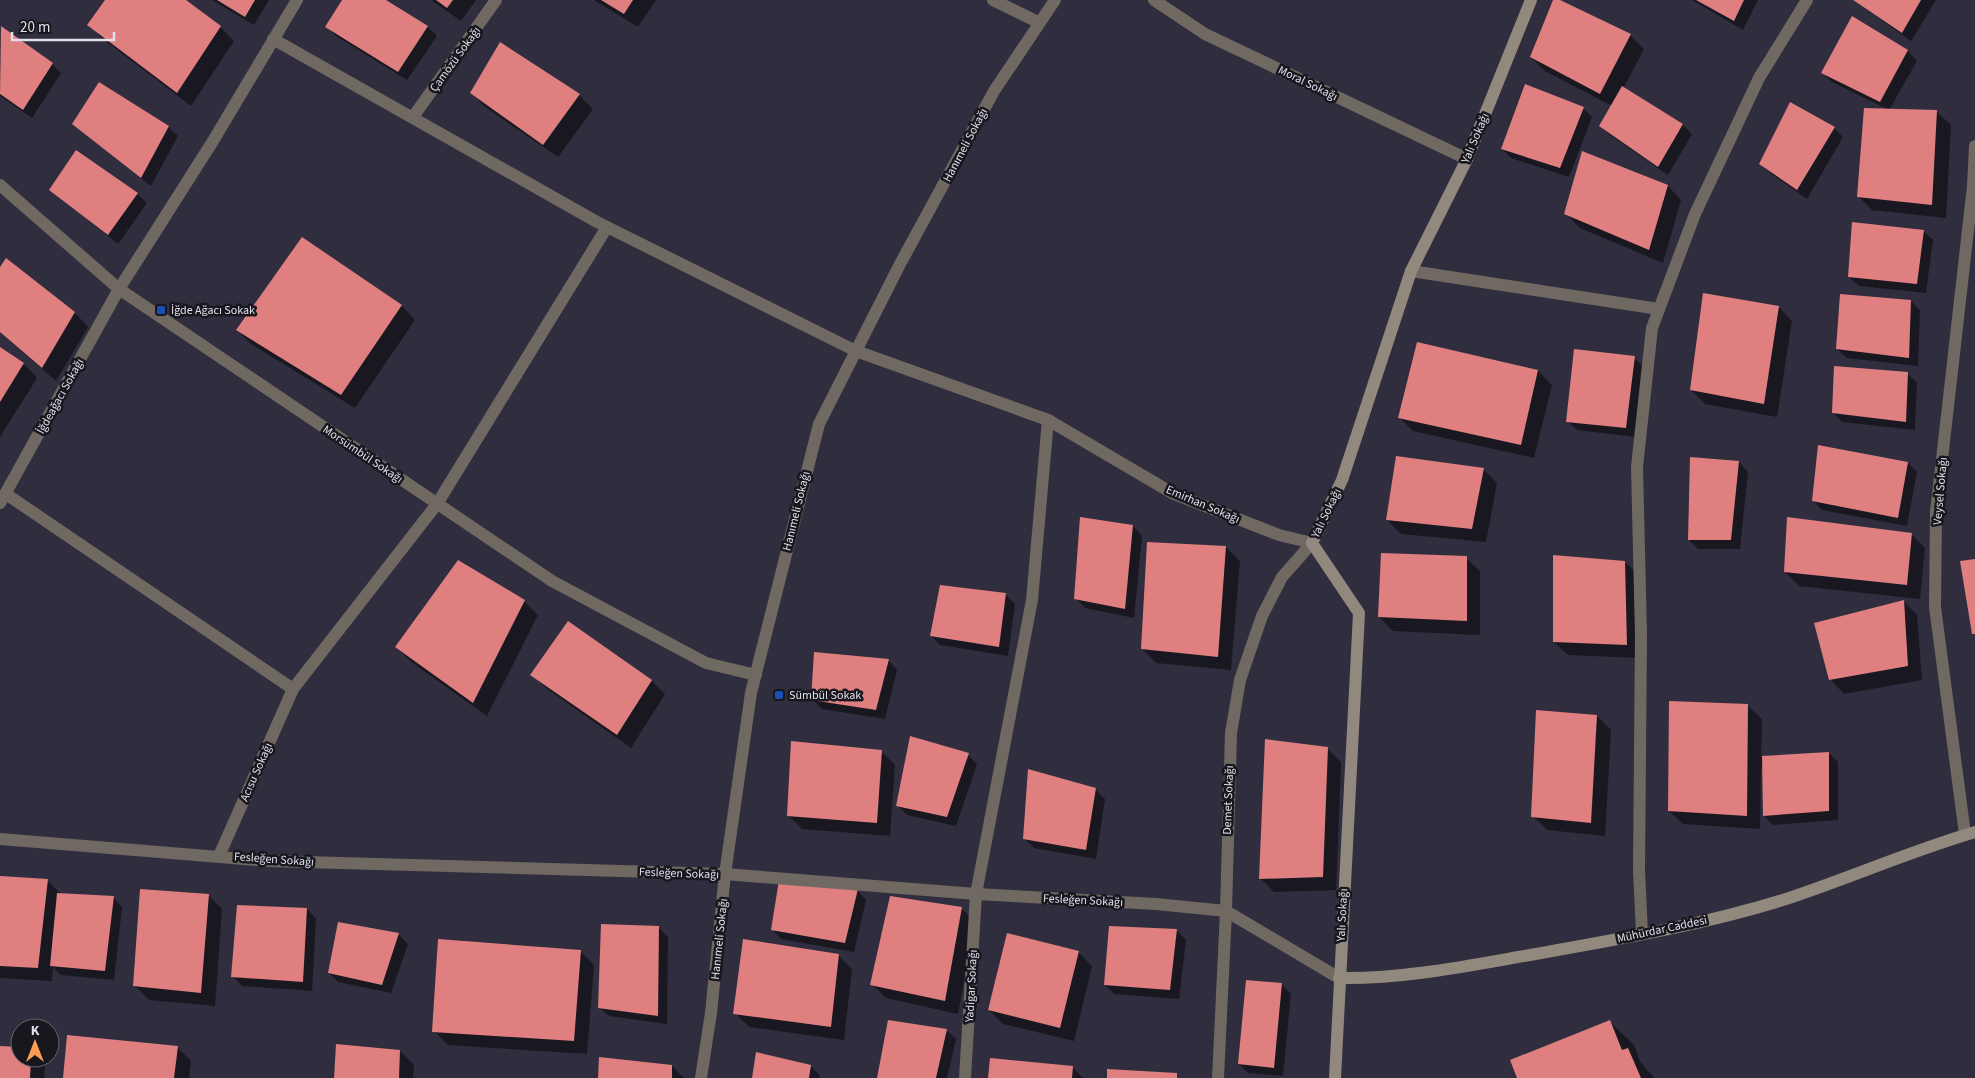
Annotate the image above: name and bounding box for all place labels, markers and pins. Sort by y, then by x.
place label: İğde Ağacı Sokak [171,302,255,319]
marker: İğde Ağacı Sokak [155,304,167,316]
place label: Sümbül Sokak [789,687,861,704]
marker: Sümbül Sokak [773,689,785,701]

